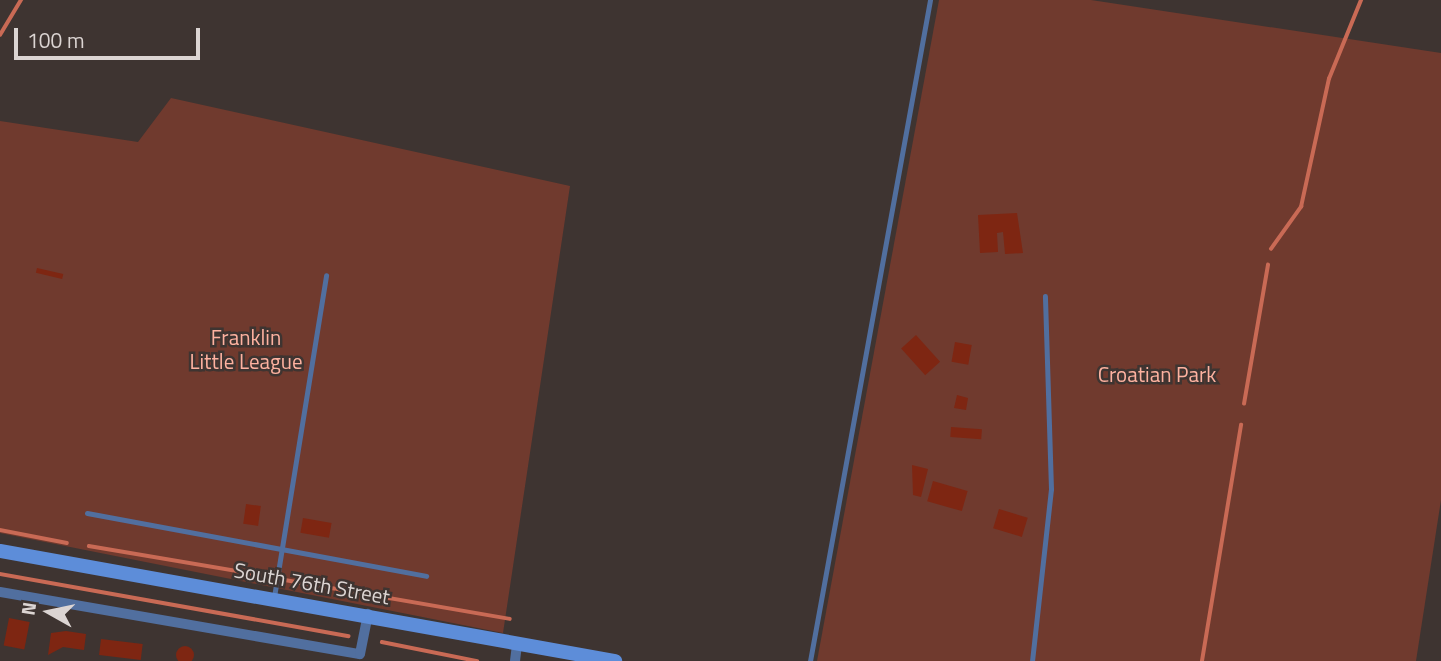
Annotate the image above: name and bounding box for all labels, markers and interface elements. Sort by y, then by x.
scale bar [18,14,203,58]
text: 100 m [27,24,84,56]
park label: Franklin Little League [189,324,303,374]
park label: Croatian Park [1098,361,1216,387]
street label: South 76th Street [232,557,392,609]
north arrow [14,577,84,647]
text: N [12,600,43,617]

